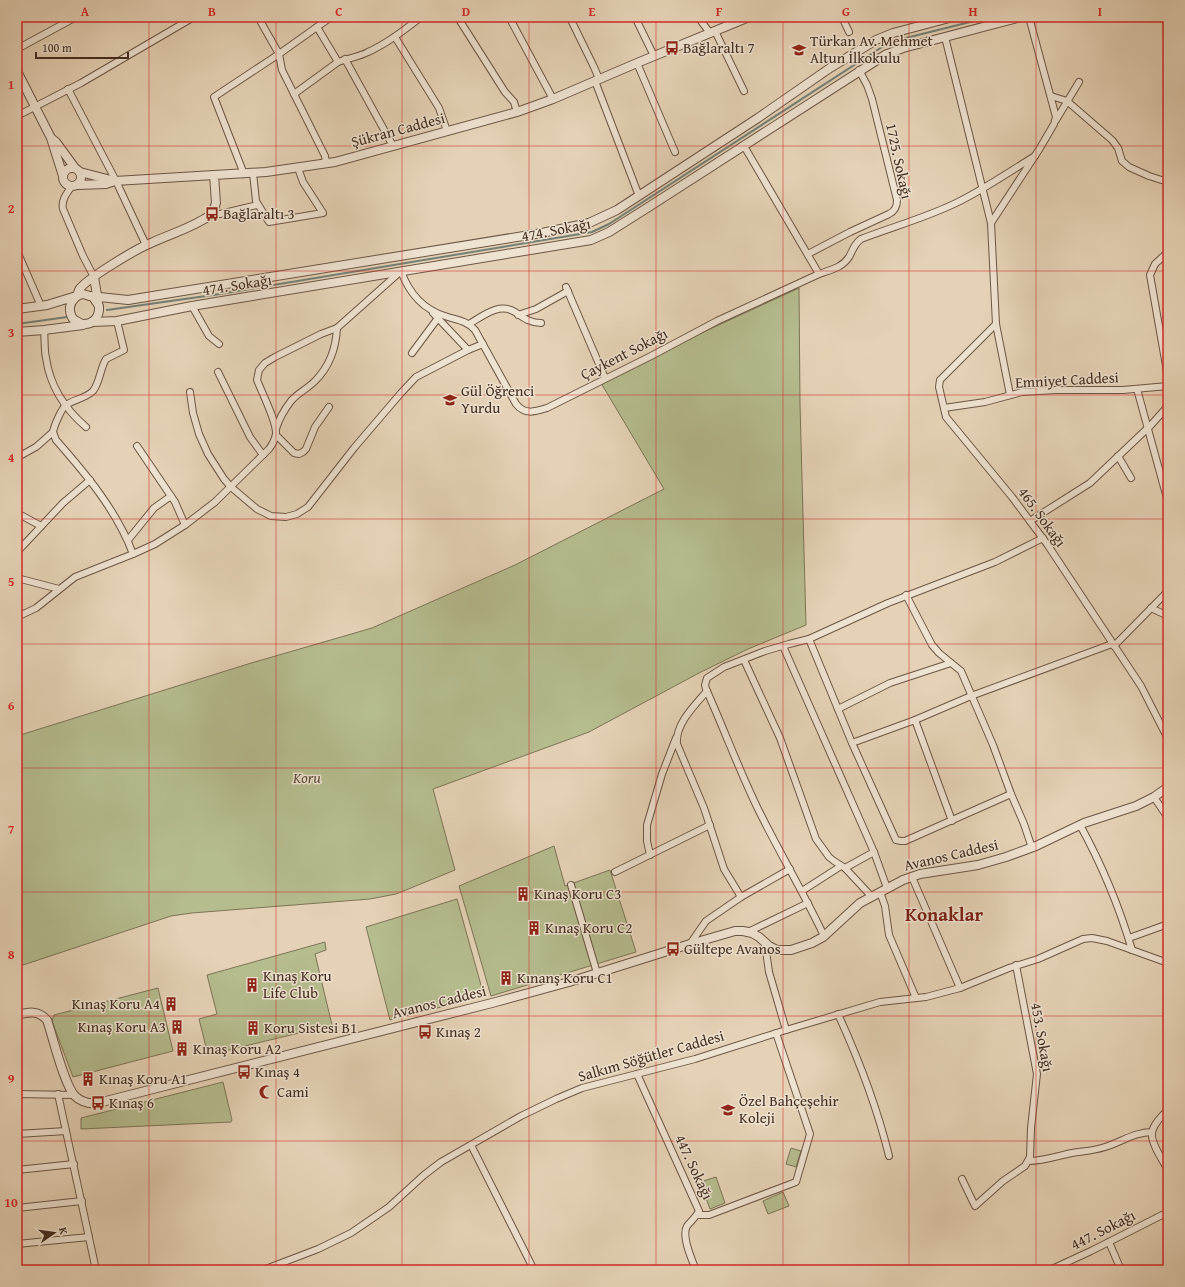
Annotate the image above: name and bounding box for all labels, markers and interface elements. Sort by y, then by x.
text: A [81,2,90,21]
text: B [208,2,216,21]
text: C [335,2,343,21]
text: D [462,2,470,21]
text: E [589,2,596,21]
text: F [716,2,723,21]
text: G [842,2,850,21]
text: H [968,2,978,21]
text: I [1098,2,1102,21]
place label: Türkan Av. Mehmet Altun İlkokulu [810,30,933,68]
scale bar [36,34,128,60]
place label: Bağlaraltı 7 [683,37,755,58]
text: 100 m [42,39,72,56]
bus stop icon: Bağlaraltı 7 [664,40,680,56]
school or university icon: Türkan Av. Mehmet Altun İlkokulu [791,42,807,58]
text: 1 [8,75,14,94]
street label: Şükran Caddesi [349,107,447,152]
street label: 1725. Sokağı [881,121,918,201]
text: 2 [8,199,15,218]
place label: Bağlaraltı 3 [223,203,295,224]
bus stop icon: Bağlaraltı 3 [204,206,220,222]
street label: 474. Sokağı [520,213,592,246]
street label: 474. Sokağı [201,269,273,300]
text: 3 [8,323,14,342]
street label: Çaykent Sokağı [576,323,671,385]
street label: Emniyet Caddesi [1015,366,1119,393]
place label: Gül Öğrenci Yurdu [461,380,534,418]
school or university icon: Gül Öğrenci Yurdu [442,392,458,408]
text: 4 [8,448,15,467]
street label: 465. Sokağı [1013,482,1071,551]
text: 5 [8,572,15,591]
text: 6 [8,696,15,715]
park label: Koru [292,767,321,788]
text: 7 [8,820,15,839]
street label: Avanos Caddesi [902,833,1000,876]
place label: Kınaş Koru C3 [534,883,621,904]
building icon: Kınaş Koru C3 [515,886,531,902]
district label: Konaklar [905,900,983,928]
place label: Kınaş Koru C2 [545,917,632,938]
building icon: Kınaş Koru C2 [526,920,542,936]
place label: Gültepe Avanos [684,938,781,959]
bus stop icon: Gültepe Avanos [665,941,681,957]
text: 8 [8,945,15,964]
place label: Kınaş Koru Life Club [263,965,333,1003]
place label: Kınanş Koru C1 [517,967,613,988]
building icon: Kınanş Koru C1 [498,970,514,986]
building icon: Kınaş Koru Life Club [244,977,260,993]
street label: Avanos Caddesi [390,980,488,1023]
place label: Kınaş Koru A4 [72,993,160,1014]
building icon: Kınaş Koru A4 [163,996,179,1012]
street label: 453. Sokağı [1026,1001,1059,1073]
place label: Kınaş Koru A3 [78,1016,166,1037]
place label: Koru Sistesi B1 [264,1017,357,1038]
building icon: Kınaş Koru A3 [169,1019,185,1035]
building icon: Koru Sistesi B1 [245,1020,261,1036]
place label: Kınaş 2 [436,1021,481,1042]
bus stop icon: Kınaş 2 [417,1024,433,1040]
street label: Salkım Söğütler Caddesi [575,1025,726,1086]
place label: Kınaş Koru A2 [193,1038,281,1059]
building icon: Kınaş Koru A2 [174,1041,190,1057]
place label: Kınaş 4 [255,1061,300,1082]
bus stop icon: Kınaş 4 [236,1064,252,1080]
place label: Kınaş Koru A1 [99,1068,187,1089]
text: 9 [8,1069,15,1088]
building icon: Kınaş Koru A1 [80,1071,96,1087]
place label: Cami [277,1081,309,1102]
mosque icon: Cami [258,1084,274,1100]
place label: Özel Bahçeşehir Koleji [739,1090,839,1128]
place label: Kınaş 6 [109,1092,154,1113]
bus stop icon: Kınaş 6 [90,1095,106,1111]
school or university icon: Özel Bahçeşehir Koleji [720,1102,736,1118]
street label: 447. Sokağı [670,1131,719,1203]
text: 10 [4,1193,18,1212]
street label: 447. Sokağı [1067,1204,1139,1255]
north arrow [34,1213,74,1253]
text: K [55,1226,72,1236]

